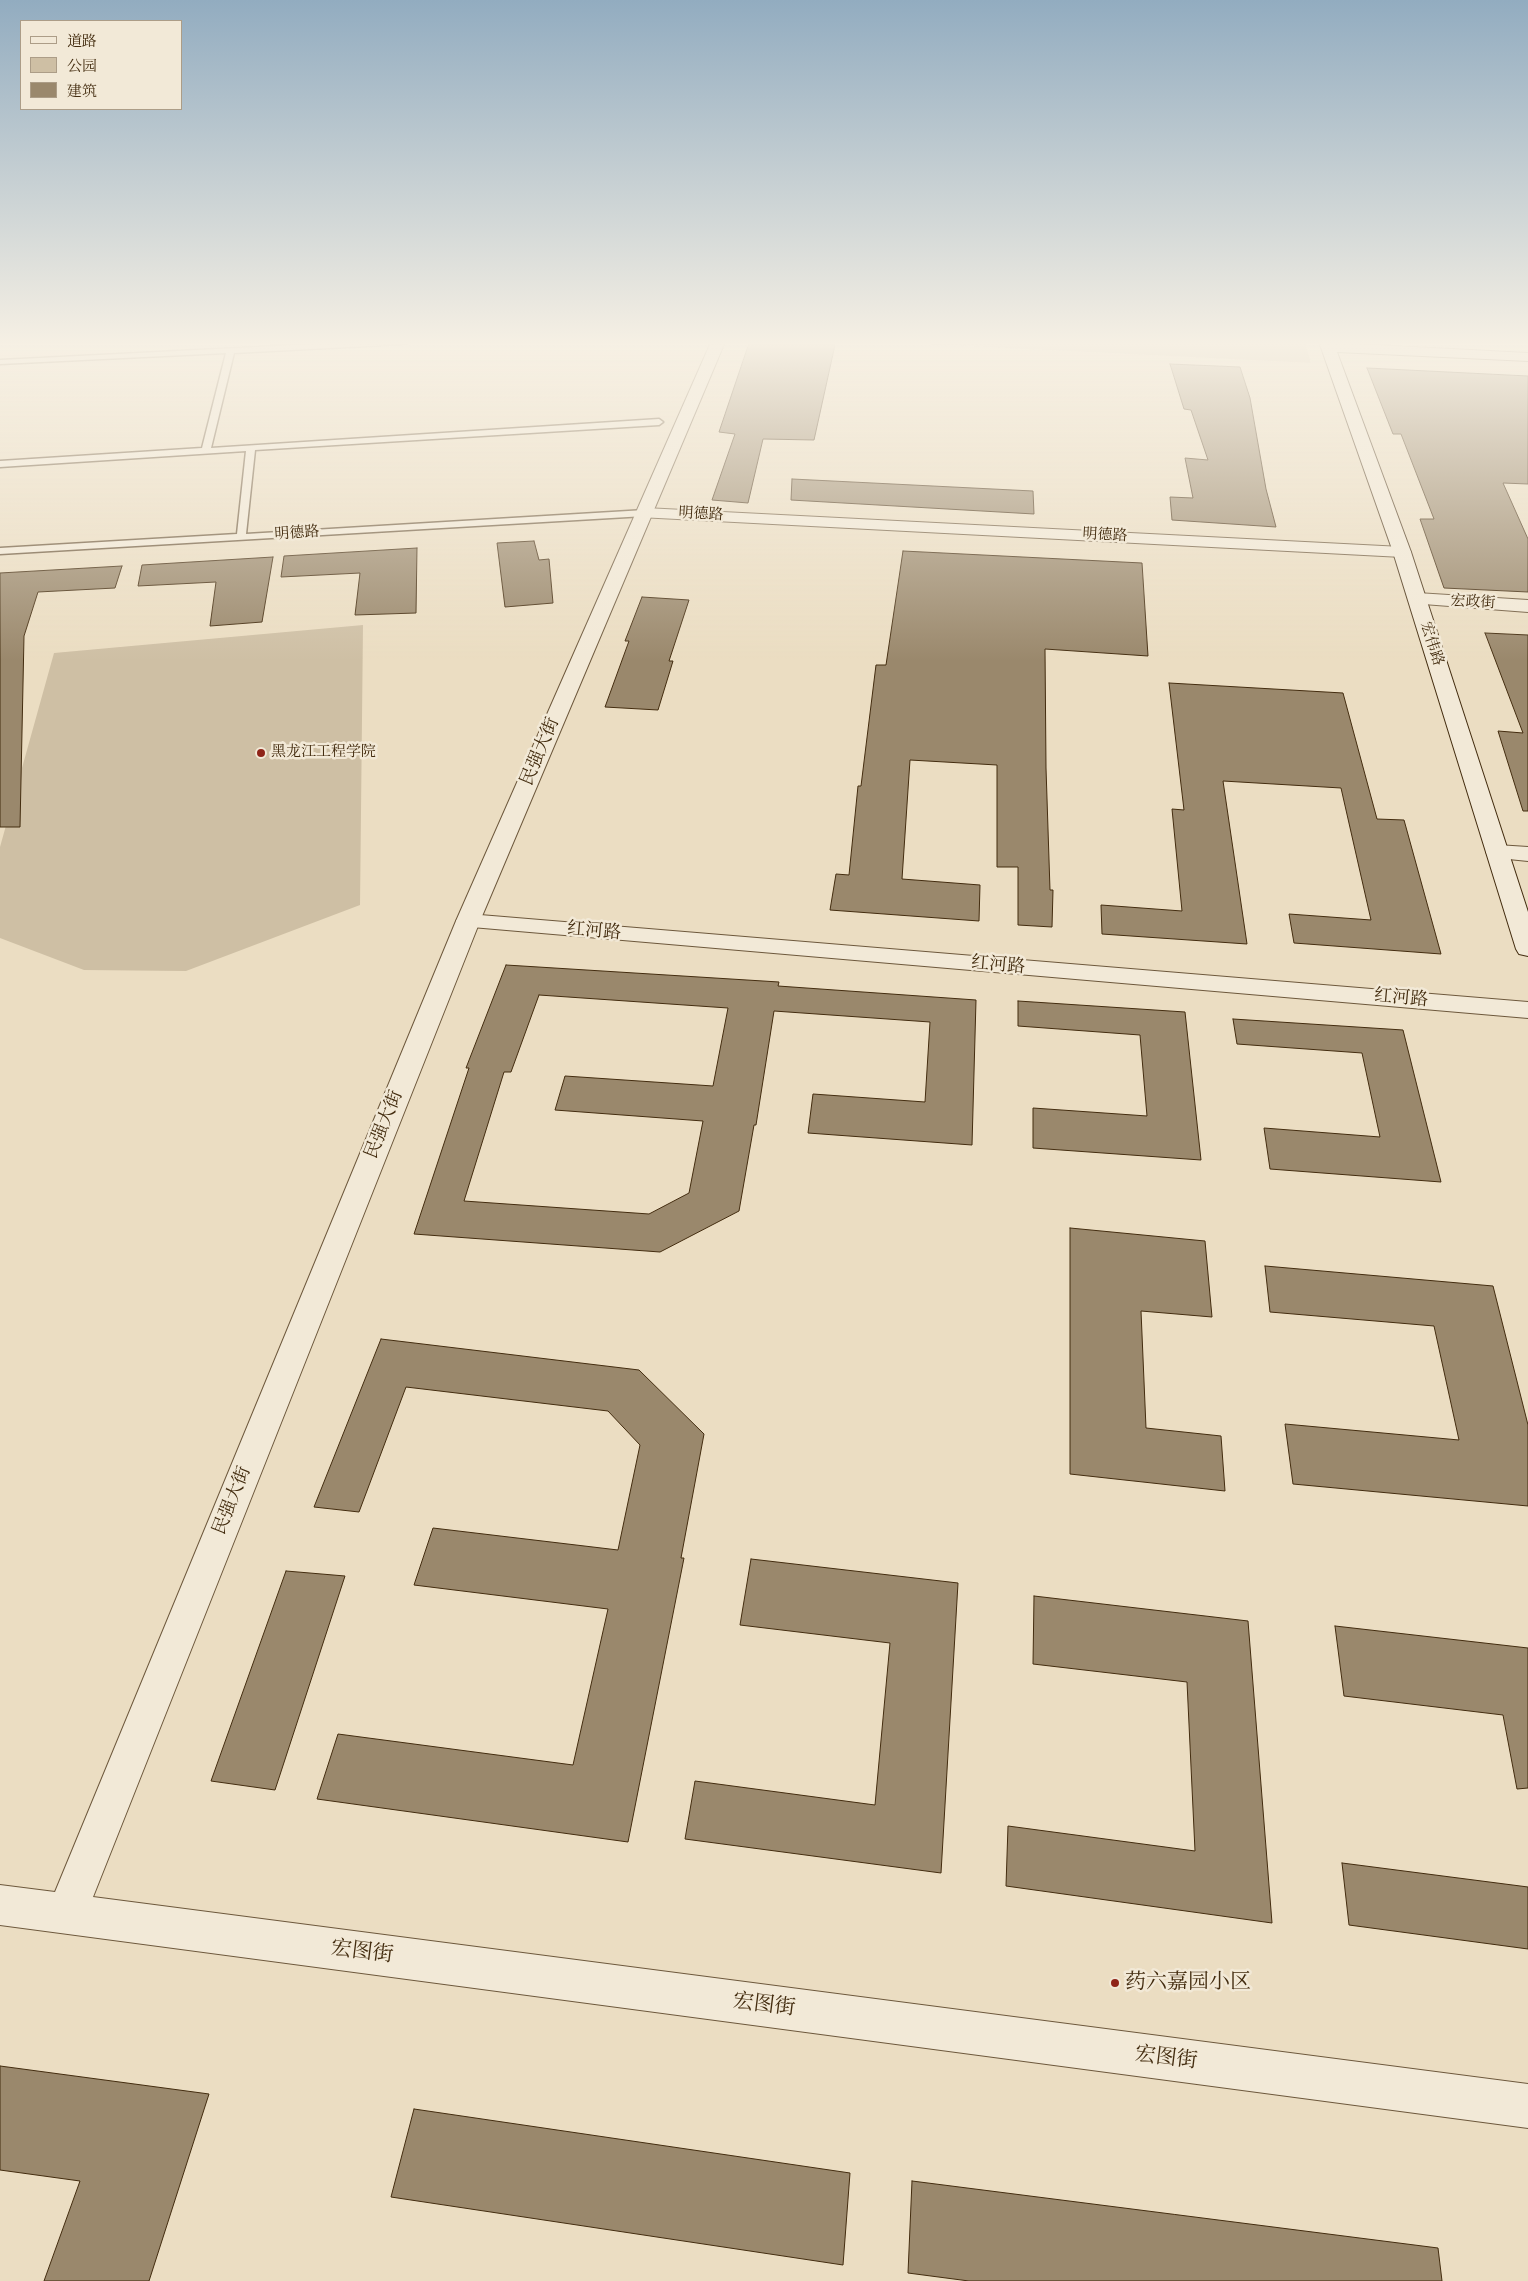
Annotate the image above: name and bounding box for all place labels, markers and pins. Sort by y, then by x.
place label: 黑龙江工程学院 [271,744,376,762]
marker: 黑龙江工程学院 [255,747,267,759]
place label: 药六嘉园小区 [1125,1970,1251,1996]
marker: 药六嘉园小区 [1109,1977,1121,1989]

